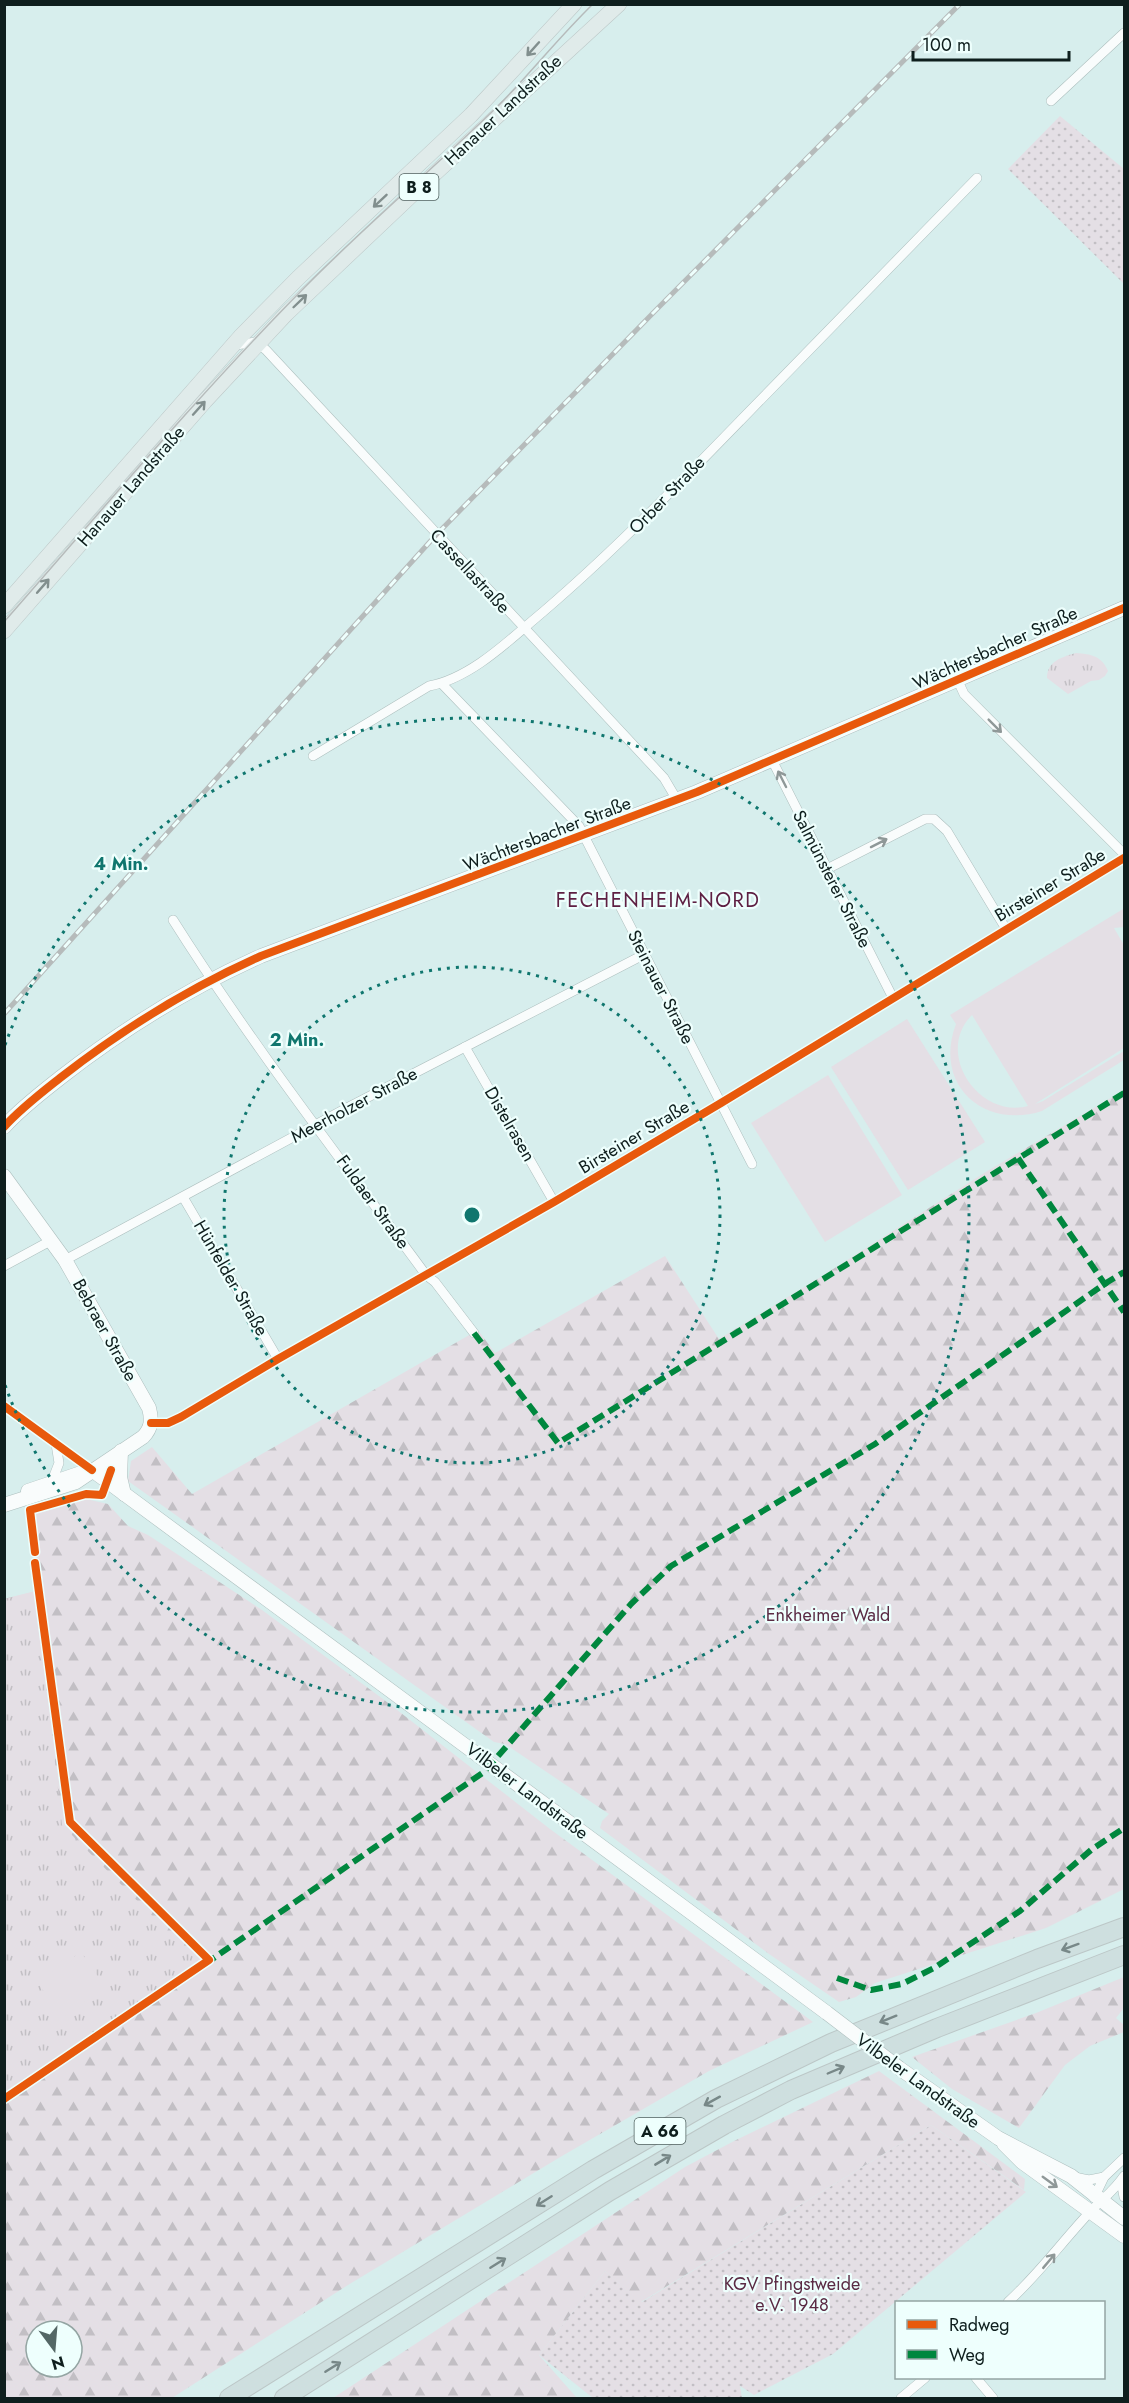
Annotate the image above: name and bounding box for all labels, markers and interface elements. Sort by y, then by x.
scale bar [913,24,1069,62]
text: 100 m [922,32,971,58]
one-way arrow [526,41,540,56]
street label: Hanauer Landstraße [438,49,568,171]
road number: B 8 [400,174,438,200]
one-way arrow [372,194,387,208]
one-way arrow [292,294,307,308]
one-way arrow [192,401,206,416]
street label: Hanauer Landstraße [71,420,191,552]
street label: Orber Straße [623,450,711,540]
street label: Cassellastraße [424,523,516,619]
one-way arrow [36,579,50,594]
street label: Wächtersbacher Straße [908,600,1082,696]
one-way arrow [988,718,1003,733]
one-way arrow [775,771,787,789]
street label: Wächtersbacher Straße [459,790,635,878]
street label: Salmünsterer Straße [786,806,878,952]
one-way arrow [870,836,888,848]
street label: Birsteiner Straße [990,842,1110,928]
text: 4 Min. [93,851,149,877]
district label: FECHENHEIM-NORD [556,886,760,915]
street label: Steinauer Straße [621,925,701,1049]
text: 2 Min. [270,1027,324,1053]
street label: Meerholzer Straße [286,1061,422,1149]
street label: Distelrasen [478,1082,542,1166]
street label: Birsteiner Straße [574,1094,694,1180]
street label: Fuldaer Straße [330,1150,416,1254]
centre of rings [462,1205,482,1225]
street label: Hünfelder Straße [187,1215,275,1341]
street label: Bebraer Straße [66,1274,144,1386]
park label: Enkheimer Wald [766,1602,890,1628]
street label: Vilbeler Landstraße [460,1736,594,1846]
one-way arrow [1061,1943,1080,1954]
one-way arrow [880,2014,898,2025]
street label: Vilbeler Landstraße [851,2027,985,2135]
one-way arrow [827,2064,845,2076]
one-way arrow [703,2096,721,2107]
road number: A 66 [634,2118,686,2144]
one-way arrow [654,2153,671,2165]
one-way arrow [1042,2175,1058,2188]
one-way arrow [536,2195,553,2207]
one-way arrow [1042,2253,1055,2269]
one-way arrow [489,2256,506,2269]
park label: KGV Pfingstweide e.V. 1948 [724,2271,860,2318]
legend [895,2301,1105,2379]
text: Radweg [949,2312,1010,2338]
north arrow [24,2319,84,2379]
text: Weg [949,2342,985,2368]
text: N [49,2350,67,2376]
one-way arrow [324,2361,341,2373]

